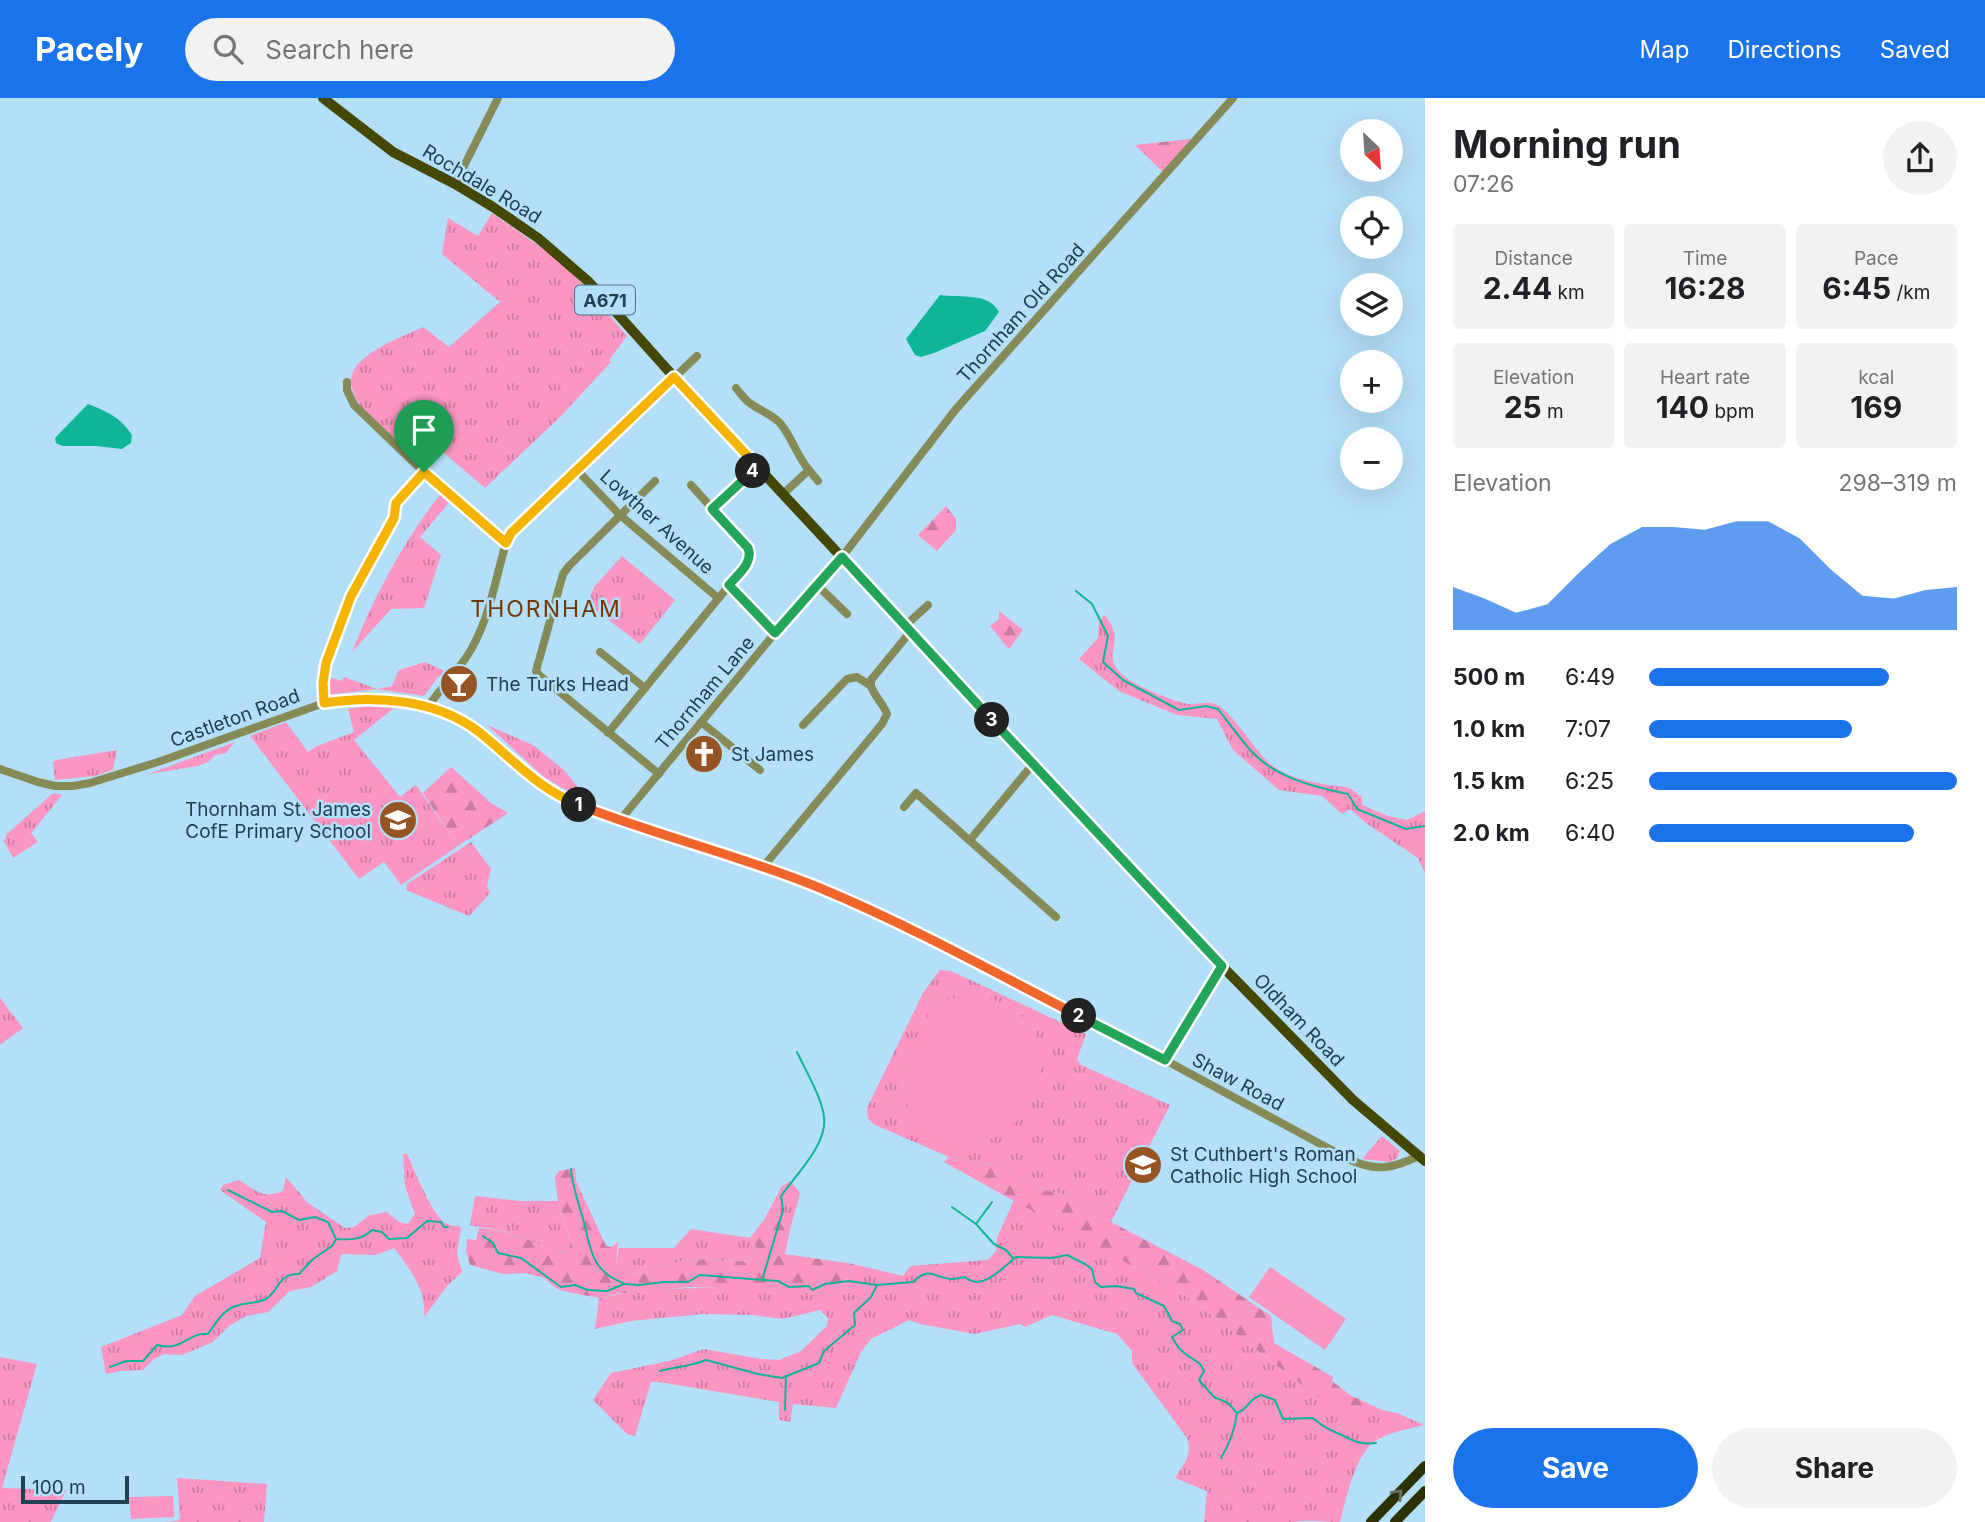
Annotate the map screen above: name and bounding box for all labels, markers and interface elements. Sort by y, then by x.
search box [185,18,675,81]
text: Pacely [35,29,143,69]
icon: search [209,30,247,68]
text: Search here [265,34,414,65]
text: Map [1640,35,1689,64]
text: Directions [1727,35,1842,64]
text: Saved [1880,35,1950,64]
north arrow [1340,119,1404,182]
map controls [1340,119,1403,490]
text: Morning run [1453,121,1681,167]
button: share [1883,121,1957,195]
street label: Rochdale Road [418,139,546,229]
text: 07:26 [1453,170,1514,198]
button: locate [1340,196,1403,259]
street label: Thornham Old Road [952,239,1090,387]
text: Distance [1494,247,1573,270]
text: Time [1683,247,1727,270]
text: Pace [1854,247,1899,270]
text: 2.44 [1483,270,1552,306]
text: 16:28 [1665,270,1745,306]
text: 6:45 [1822,270,1891,306]
button: layers [1340,273,1403,336]
text: km [1552,281,1585,304]
text: /km [1891,281,1930,304]
road number: A671 [575,286,635,314]
button: + [1340,350,1403,413]
text: Elevation [1493,366,1574,389]
text: Heart rate [1660,366,1750,389]
text: kcal [1858,366,1894,389]
text: 25 [1504,389,1542,425]
text: 140 [1656,389,1709,425]
text: 169 [1850,389,1902,425]
pin [394,400,454,472]
text: m [1542,400,1564,423]
text: bpm [1709,400,1754,423]
icon: arrive [405,411,443,449]
button: − [1340,427,1403,490]
pin: 4 [736,454,770,488]
text: 4 [746,459,759,482]
street label: Lowther Avenue [595,465,719,579]
text: Elevation [1453,469,1552,497]
text: 298–319 m [1839,469,1957,497]
district label: THORNHAM [470,595,622,623]
street label: Thornham Lane [651,632,759,754]
bar icon: The Turks Head [438,663,480,705]
text: 500 m [1453,663,1525,691]
text: 6:49 [1565,663,1615,691]
place label: The Turks Head [486,673,629,696]
street label: Castleton Road [167,684,303,752]
pin: 3 [974,702,1010,738]
text: 3 [985,708,998,731]
text: 1.0 km [1453,715,1525,743]
text: 7:07 [1565,715,1611,743]
church icon: St James [683,733,725,775]
place label: St James [731,743,814,766]
text: 1.5 km [1453,767,1525,795]
text: 6:25 [1565,767,1614,795]
pin: 1 [562,788,596,822]
text: 1 [574,793,583,816]
place label: Thornham St. James CofE Primary School [185,798,371,843]
school or university icon: Thornham St. James CofE Primary School [377,799,419,841]
text: 2.0 km [1453,819,1530,847]
text: 6:40 [1565,819,1615,847]
street label: Oldham Road [1249,969,1349,1071]
pin: 2 [1062,998,1096,1034]
text: 2 [1073,1004,1084,1027]
street label: Shaw Road [1188,1048,1288,1116]
place label: St Cuthbert's Roman Catholic High School [1170,1143,1357,1188]
school or university icon: St Cuthbert's Roman Catholic High School [1122,1144,1164,1186]
button: Save [1453,1428,1698,1508]
button: Share [1712,1428,1957,1508]
scale bar [21,1473,130,1505]
text: 100 m [32,1476,86,1499]
one-way arrow [1390,1489,1403,1502]

